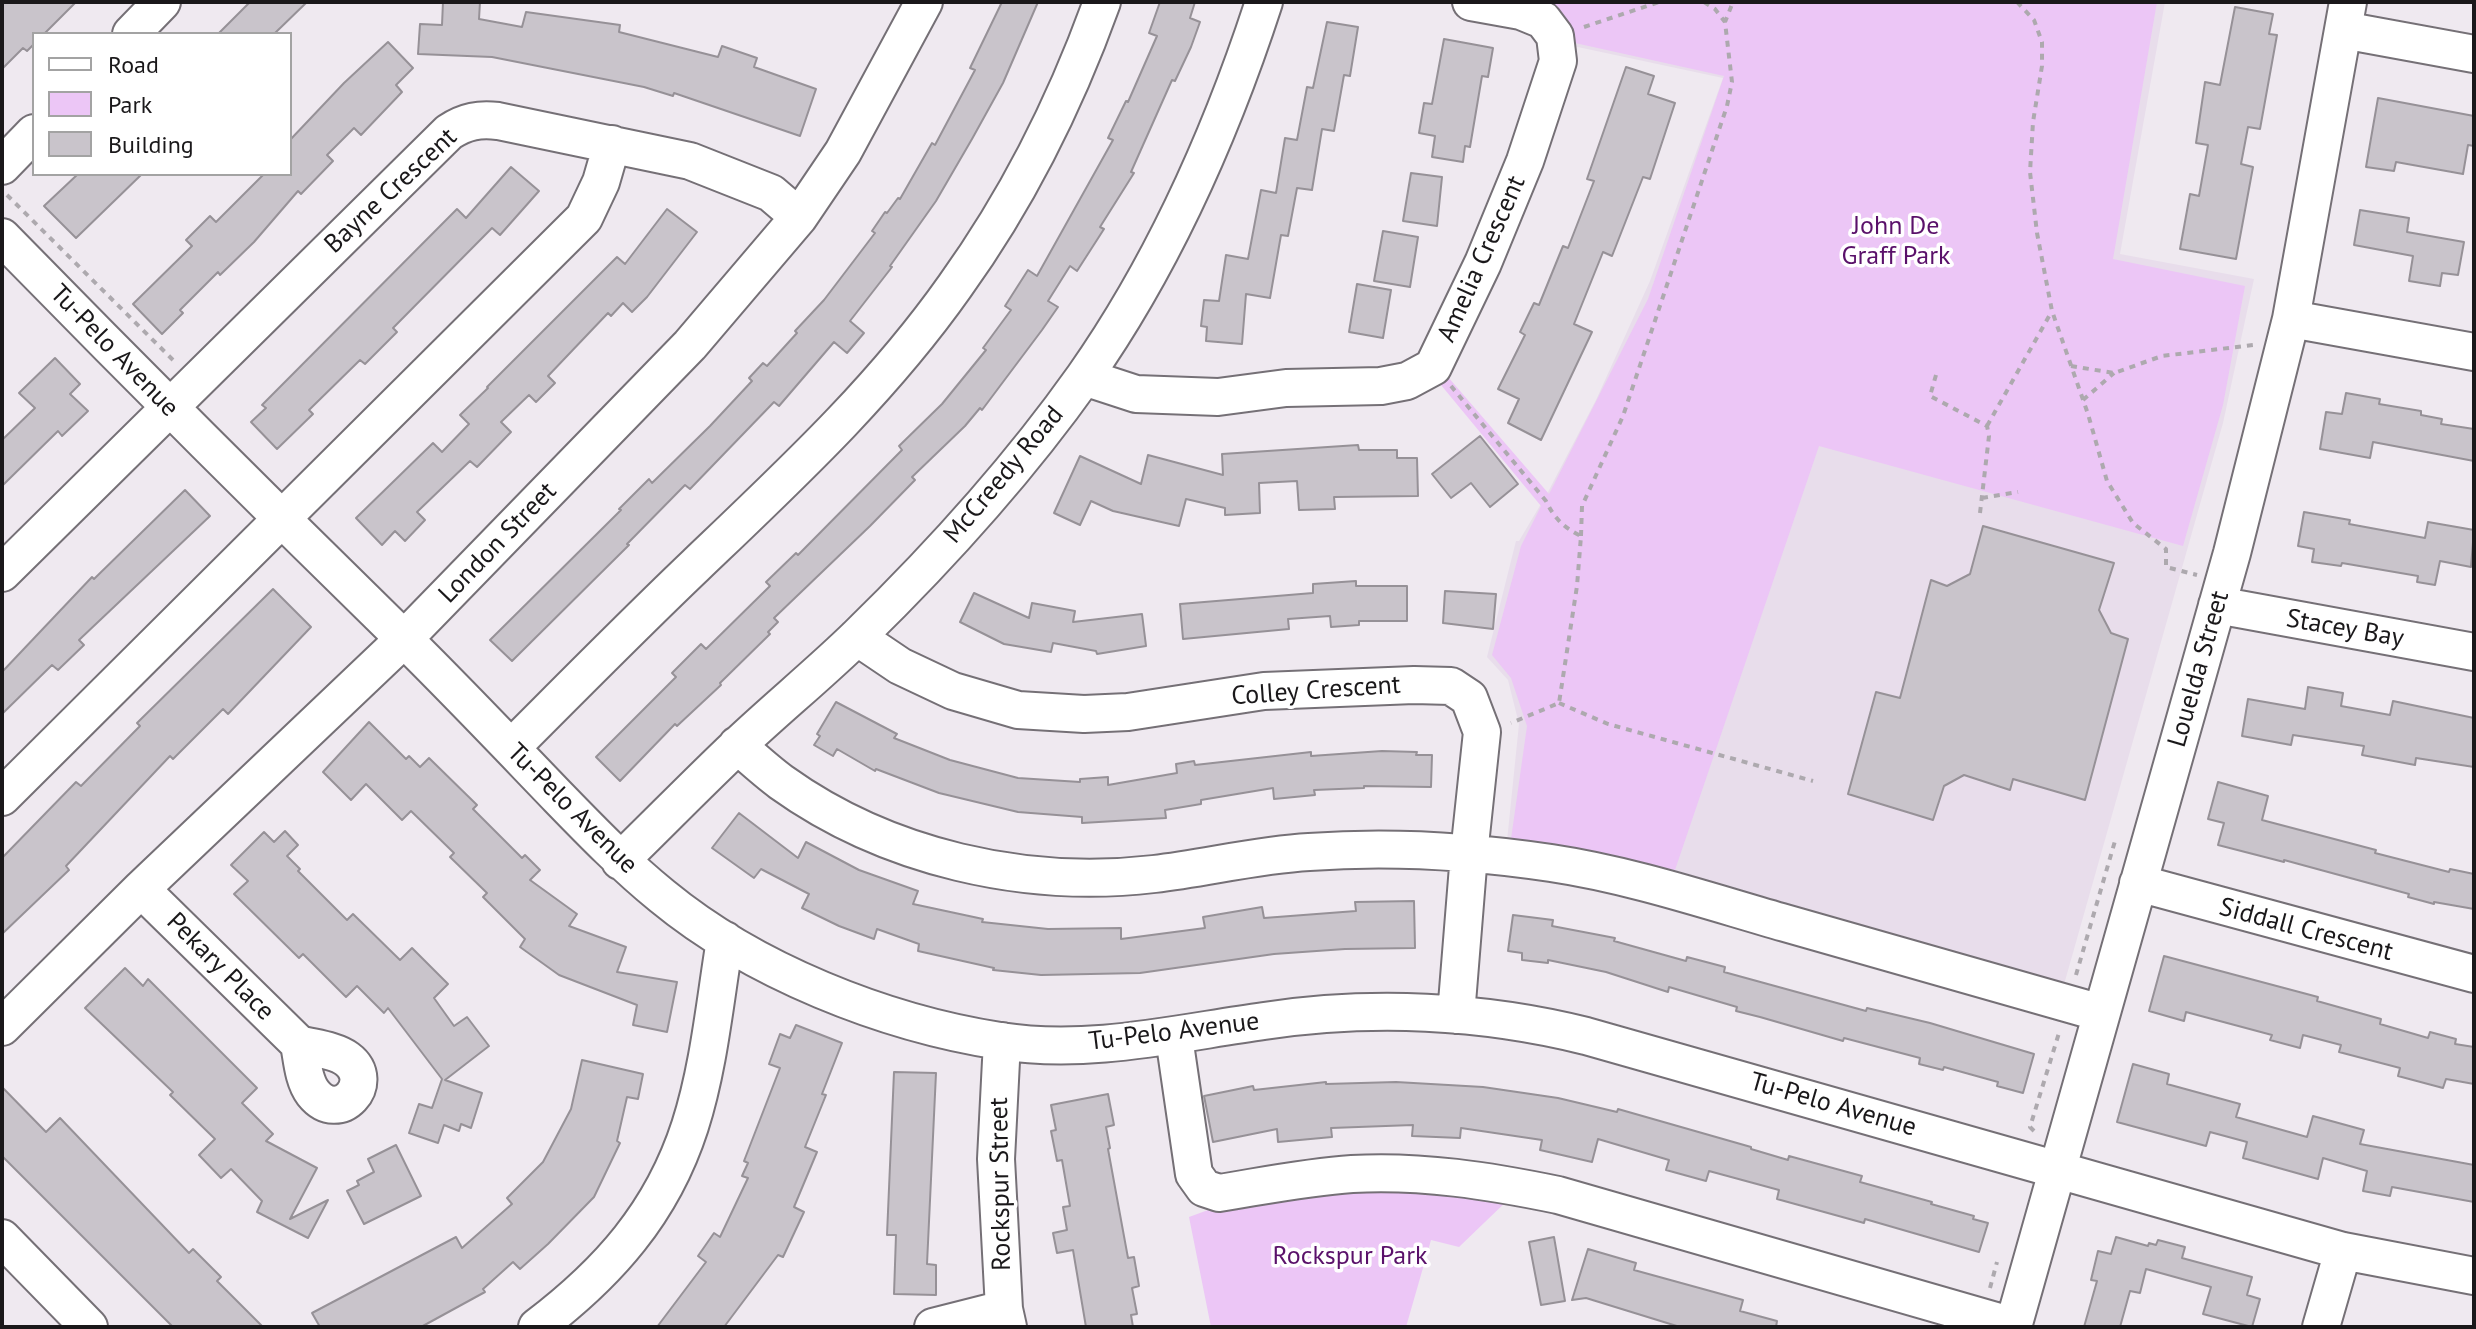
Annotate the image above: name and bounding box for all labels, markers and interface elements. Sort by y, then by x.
legend [32,32,292,176]
text: Road [108,49,159,80]
text: Park [108,89,152,120]
street label: Bayne Crescent [318,122,464,260]
text: Building [108,129,194,160]
street label: Amelia Crescent [1431,171,1533,347]
park label: John De Graff Park [1842,211,1950,272]
street label: Tu-Pelo Avenue [43,278,185,424]
street label: McCreedy Road [937,400,1071,550]
street label: London Street [433,476,563,610]
street label: Louelda Street [2162,587,2236,751]
street label: Stacey Bay [2284,603,2406,655]
street label: Colley Crescent [1230,670,1402,712]
street label: Tu-Pelo Avenue [500,737,644,881]
street label: Siddall Crescent [2216,892,2396,968]
street label: Pekary Place [160,907,280,1027]
street label: Tu-Pelo Avenue [1087,1006,1261,1058]
street label: Tu-Pelo Avenue [1746,1066,1920,1144]
street label: Rockspur Street [984,1097,1018,1271]
park label: Rockspur Park [1273,1241,1427,1273]

